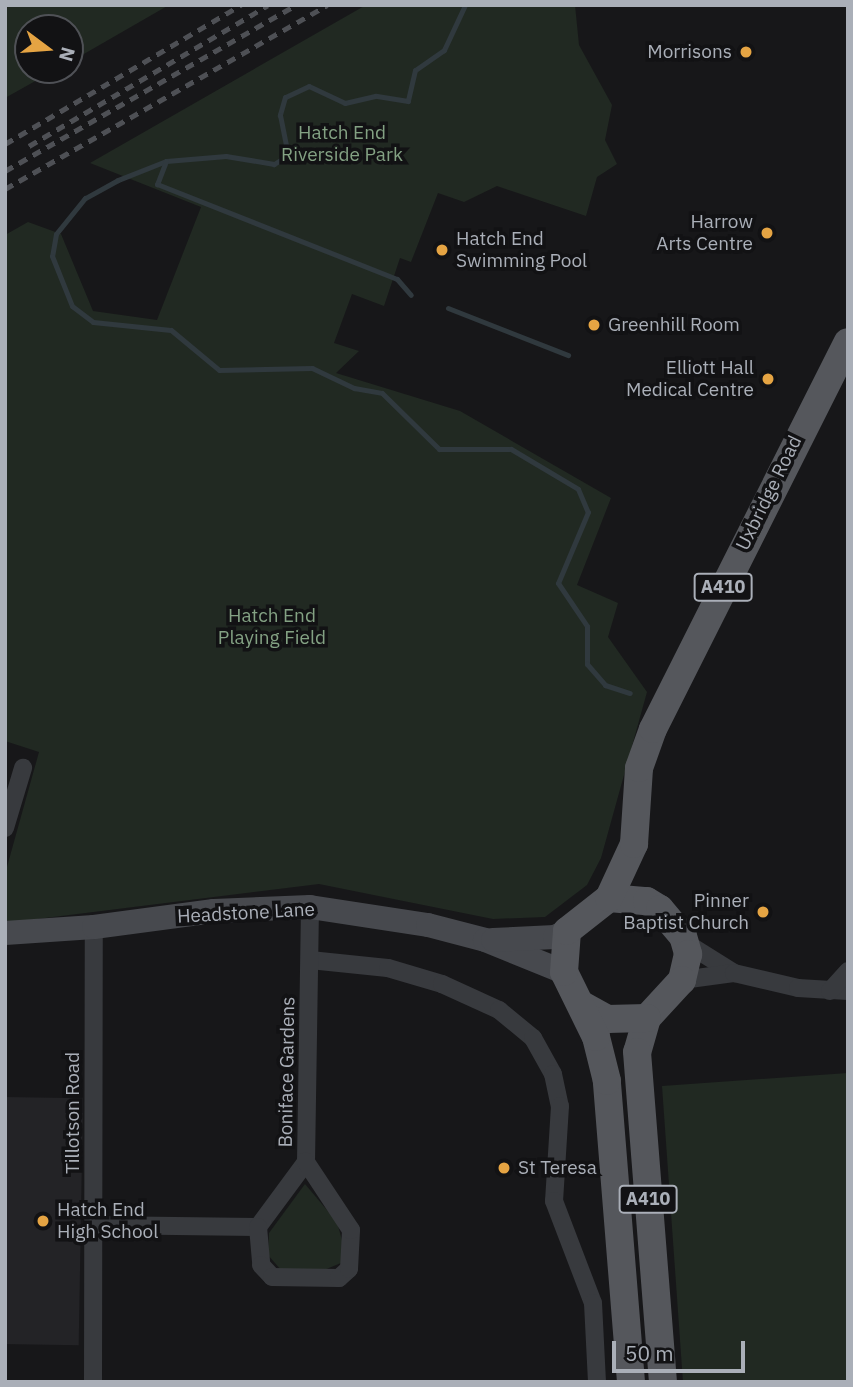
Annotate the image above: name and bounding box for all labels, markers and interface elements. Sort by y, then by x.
north arrow [14,14,84,84]
place label: Morrisons [647,41,732,63]
text: N [54,44,81,64]
marker: Morrisons [738,44,754,60]
park label: Hatch End Riverside Park [281,122,403,166]
place label: Harrow Arts Centre [656,211,753,255]
marker: Harrow Arts Centre [759,225,775,241]
place label: Hatch End Swimming Pool [456,228,587,272]
marker: Hatch End Swimming Pool [434,242,450,258]
place label: Greenhill Room [608,314,740,336]
marker: Greenhill Room [586,317,602,333]
place label: Elliott Hall Medical Centre [626,357,754,401]
marker: Elliott Hall Medical Centre [760,371,776,387]
street label: Uxbridge Road [731,432,807,554]
road number: A410 [693,572,753,602]
park label: Hatch End Playing Field [218,605,326,649]
place label: Pinner Baptist Church [623,890,749,934]
street label: Headstone Lane [177,898,315,928]
marker: Pinner Baptist Church [755,904,771,920]
street label: Boniface Gardens [274,996,300,1148]
street label: Tillotson Road [62,1052,84,1174]
place label: St Teresa [518,1157,597,1179]
marker: St Teresa [496,1160,512,1176]
road number: A410 [618,1184,678,1214]
place label: Hatch End High School [57,1199,158,1243]
marker: Hatch End High School [35,1213,51,1229]
scale bar [615,1328,748,1372]
text: 50 m [625,1339,674,1367]

